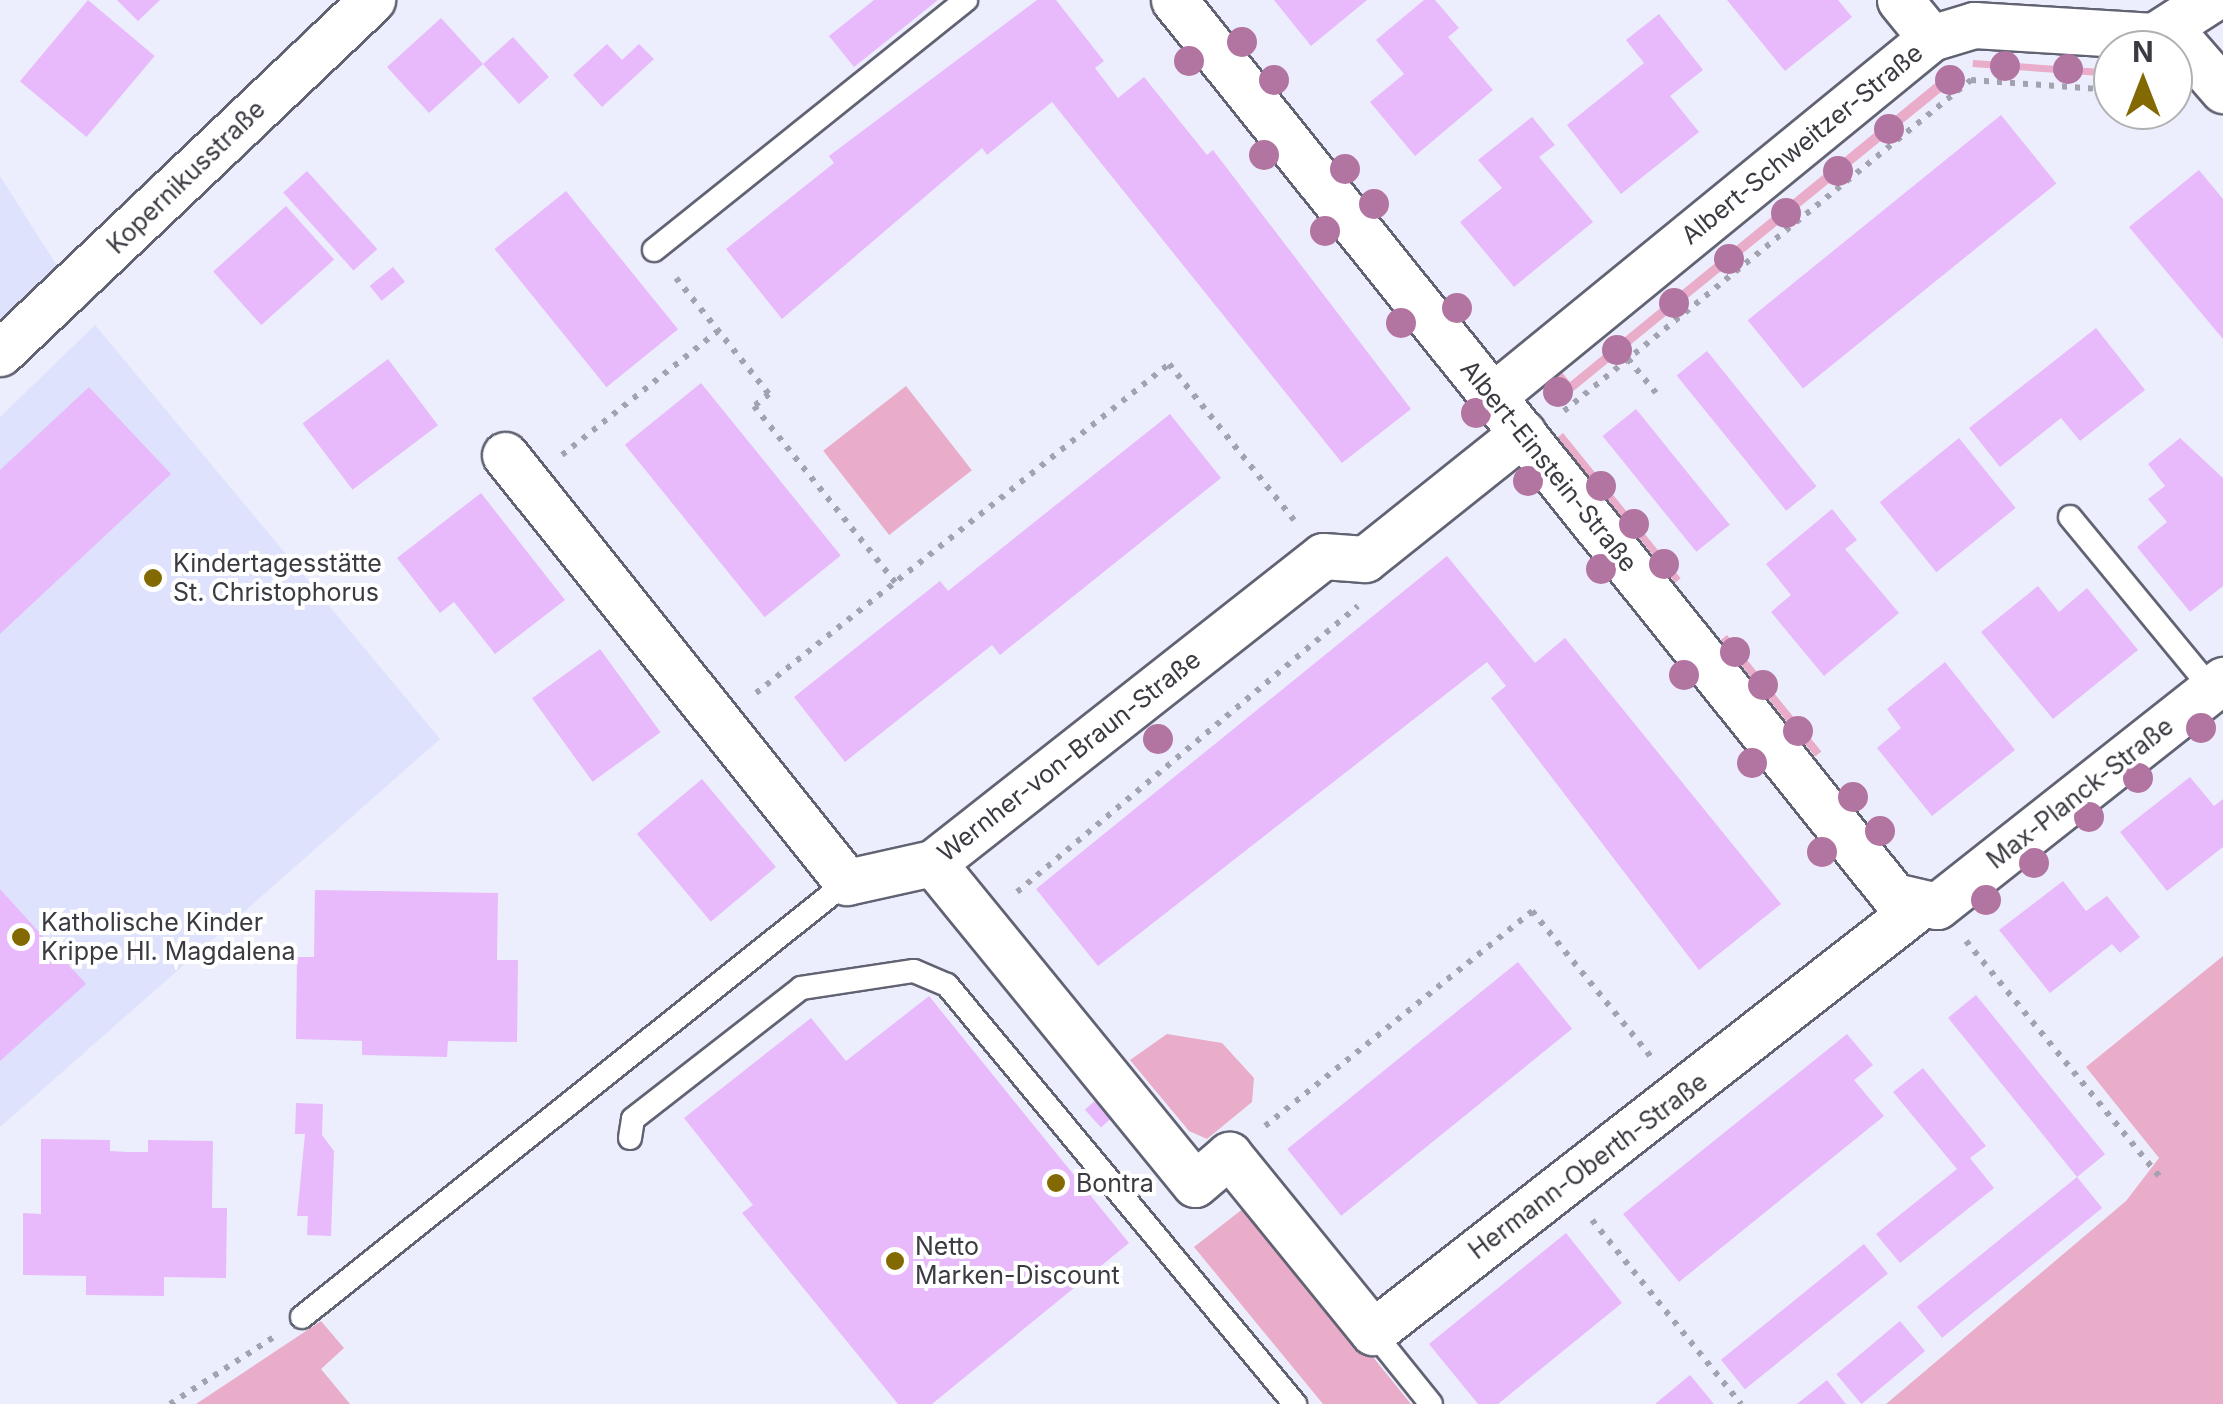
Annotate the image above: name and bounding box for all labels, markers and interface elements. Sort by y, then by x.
north arrow [2093,30,2193,130]
text: N [2132,35,2154,69]
street label: Albert-Schweitzer-Straße [1675,37,1929,251]
street label: Kopernikusstraße [101,94,271,260]
street label: Albert-Einstein-Straße [1454,354,1644,578]
place label: Kindertagesstätte St. Christophorus [173,549,382,608]
marker: Kindertagesstätte St. Christophorus [142,567,164,589]
street label: Wernher-von-Braun-Straße [932,644,1206,868]
street label: Max-Planck-Straße [1981,711,2179,875]
place label: Katholische Kinder Krippe Hl. Magdalena [41,908,295,967]
marker: Katholische Kinder Krippe Hl. Magdalena [10,926,32,948]
street label: Hermann-Oberth-Straße [1463,1067,1713,1265]
place label: Bontra [1076,1168,1154,1198]
marker: Bontra [1045,1172,1067,1194]
place label: Netto Marken-Discount [915,1232,1120,1291]
marker: Netto Marken-Discount [884,1250,906,1272]

